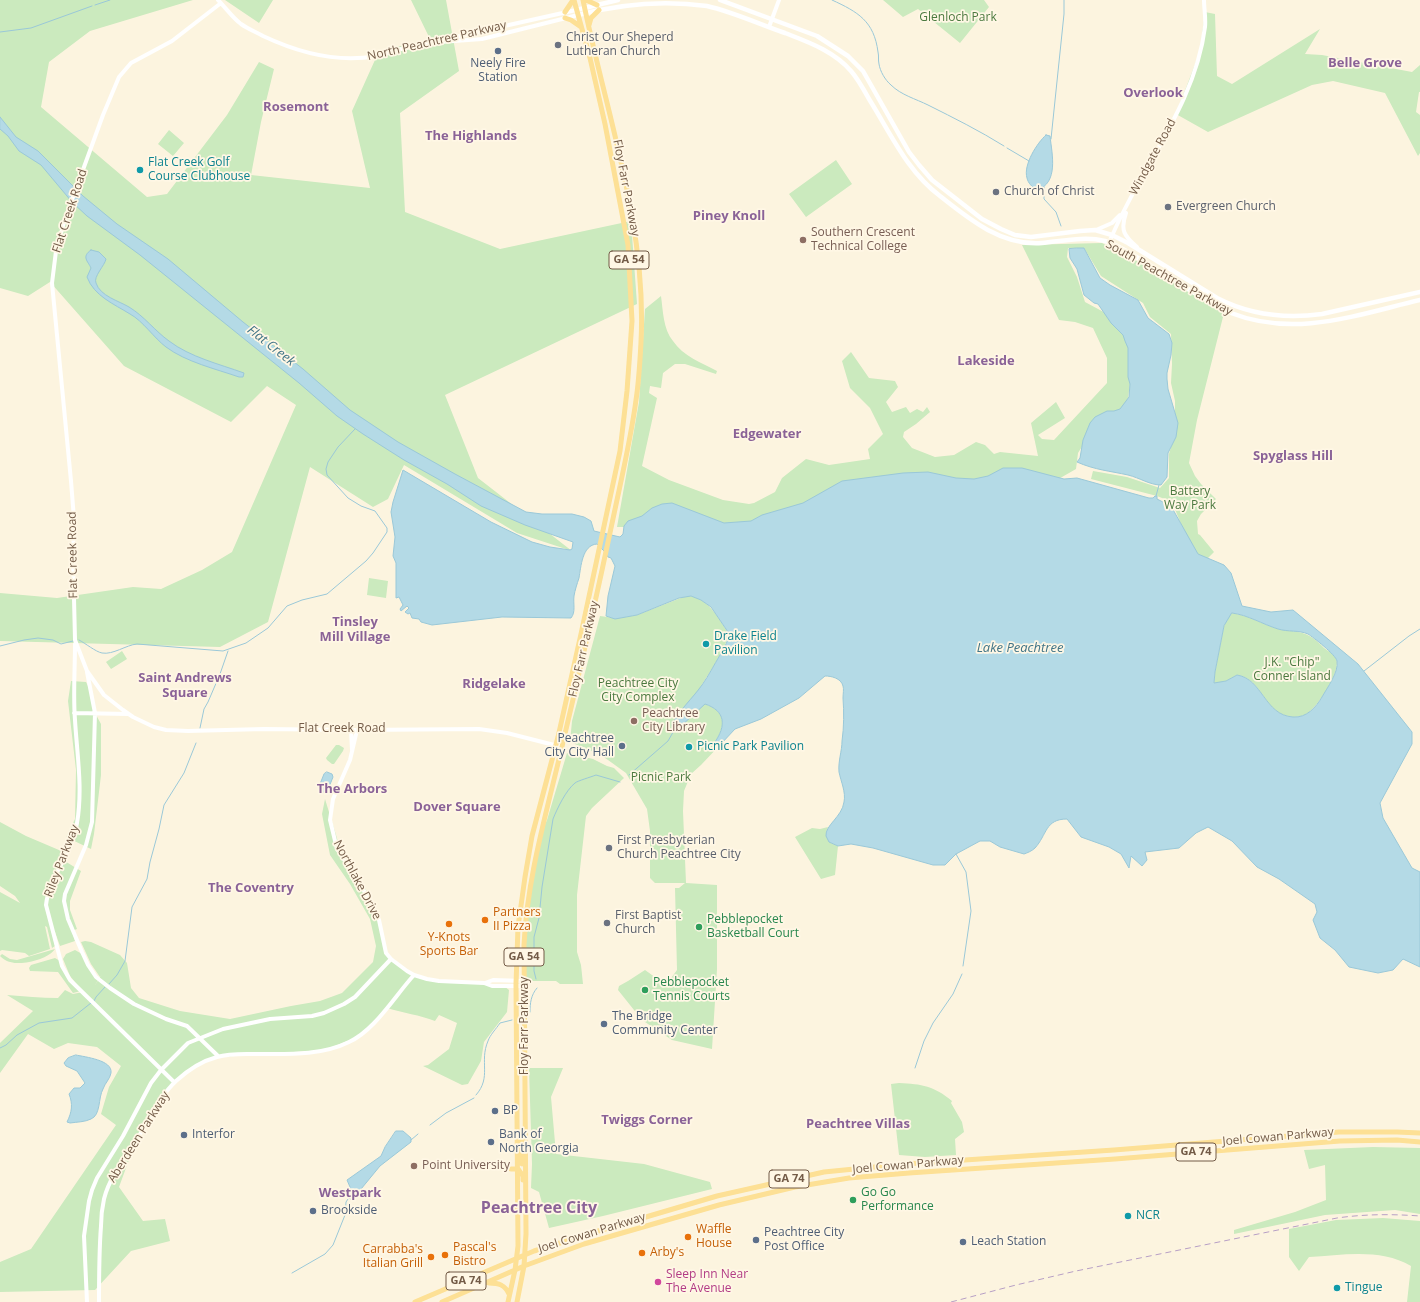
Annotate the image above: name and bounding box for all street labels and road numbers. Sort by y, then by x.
street label: North Peachtree Parkway [366,18,508,64]
street label: Windgate Road [1127,116,1179,198]
street label: Floy Farr Parkway [610,138,642,238]
street label: Flat Creek Road [50,167,90,255]
street label: South Peachtree Parkway [1103,237,1235,319]
road number: GA 54 [609,251,649,269]
street label: Flat Creek Road [65,511,81,599]
street label: Floy Farr Parkway [566,599,602,699]
street label: Flat Creek Road [298,722,386,736]
street label: Riley Parkway [42,823,82,899]
street label: Northlake Drive [330,838,384,922]
road number: GA 54 [504,948,544,966]
street label: Floy Farr Parkway [518,977,532,1075]
street label: Aberdeen Parkway [105,1089,173,1185]
street label: Joel Cowan Parkway [1222,1125,1334,1149]
road number: GA 74 [1176,1143,1216,1161]
street label: Joel Cowan Parkway [852,1153,964,1177]
road number: GA 74 [769,1170,809,1188]
street label: Joel Cowan Parkway [537,1210,647,1256]
road number: GA 74 [446,1272,486,1290]

